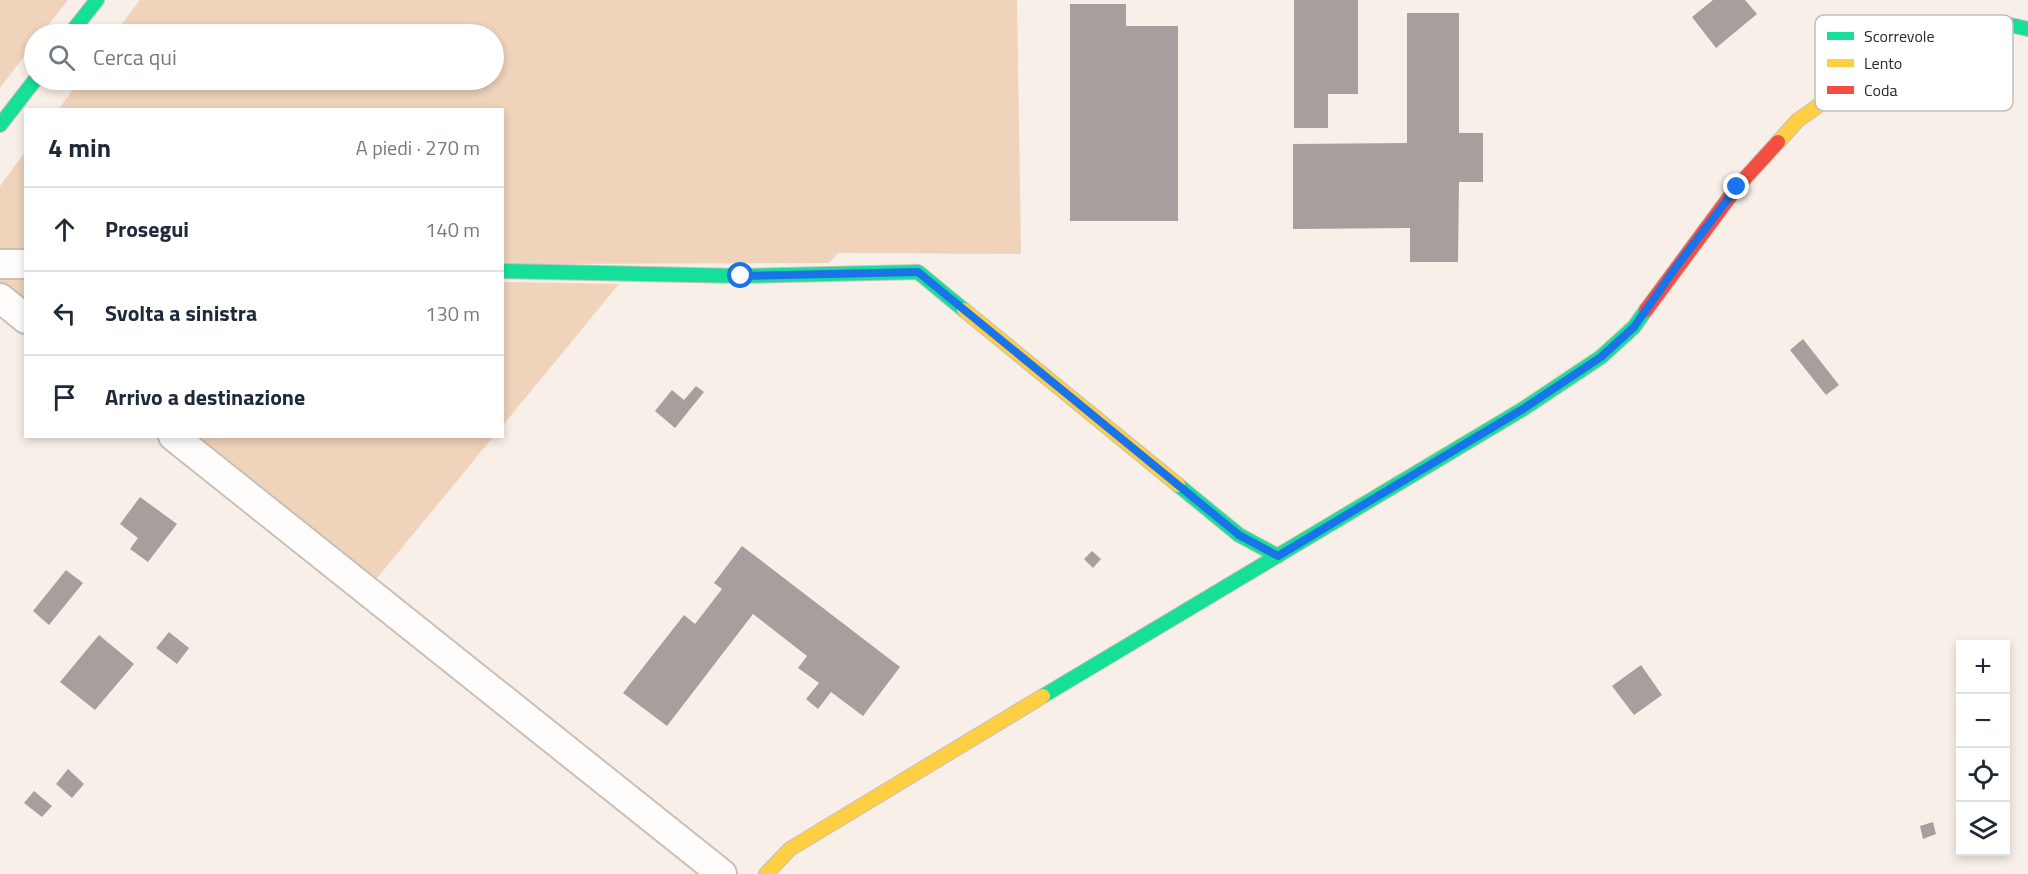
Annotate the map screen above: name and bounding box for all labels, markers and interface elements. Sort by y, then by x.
legend [1815,15,2013,111]
search box [24,24,504,90]
text: Scorrevole [1864,24,1935,48]
text: Cerca qui [93,40,177,74]
icon: search [45,41,78,74]
text: Lento [1864,51,1902,75]
text: Coda [1864,78,1897,102]
text: 4 min [48,128,111,167]
text: A piedi · 270 m [356,132,480,163]
route end [1723,173,1749,199]
text: Prosegui [105,212,189,246]
icon: ahead [48,213,81,246]
text: 140 m [425,214,480,245]
route start [727,262,753,288]
text: Svolta a sinistra [105,296,257,330]
icon: left [48,297,81,330]
text: 130 m [425,298,480,329]
text: Arrivo a destinazione [105,380,305,414]
icon: arrive [48,381,81,414]
map controls [1956,640,2010,856]
button: + [1956,640,2010,694]
button: − [1956,694,2010,748]
button: locate [1956,748,2010,802]
button: layers [1956,802,2010,856]

